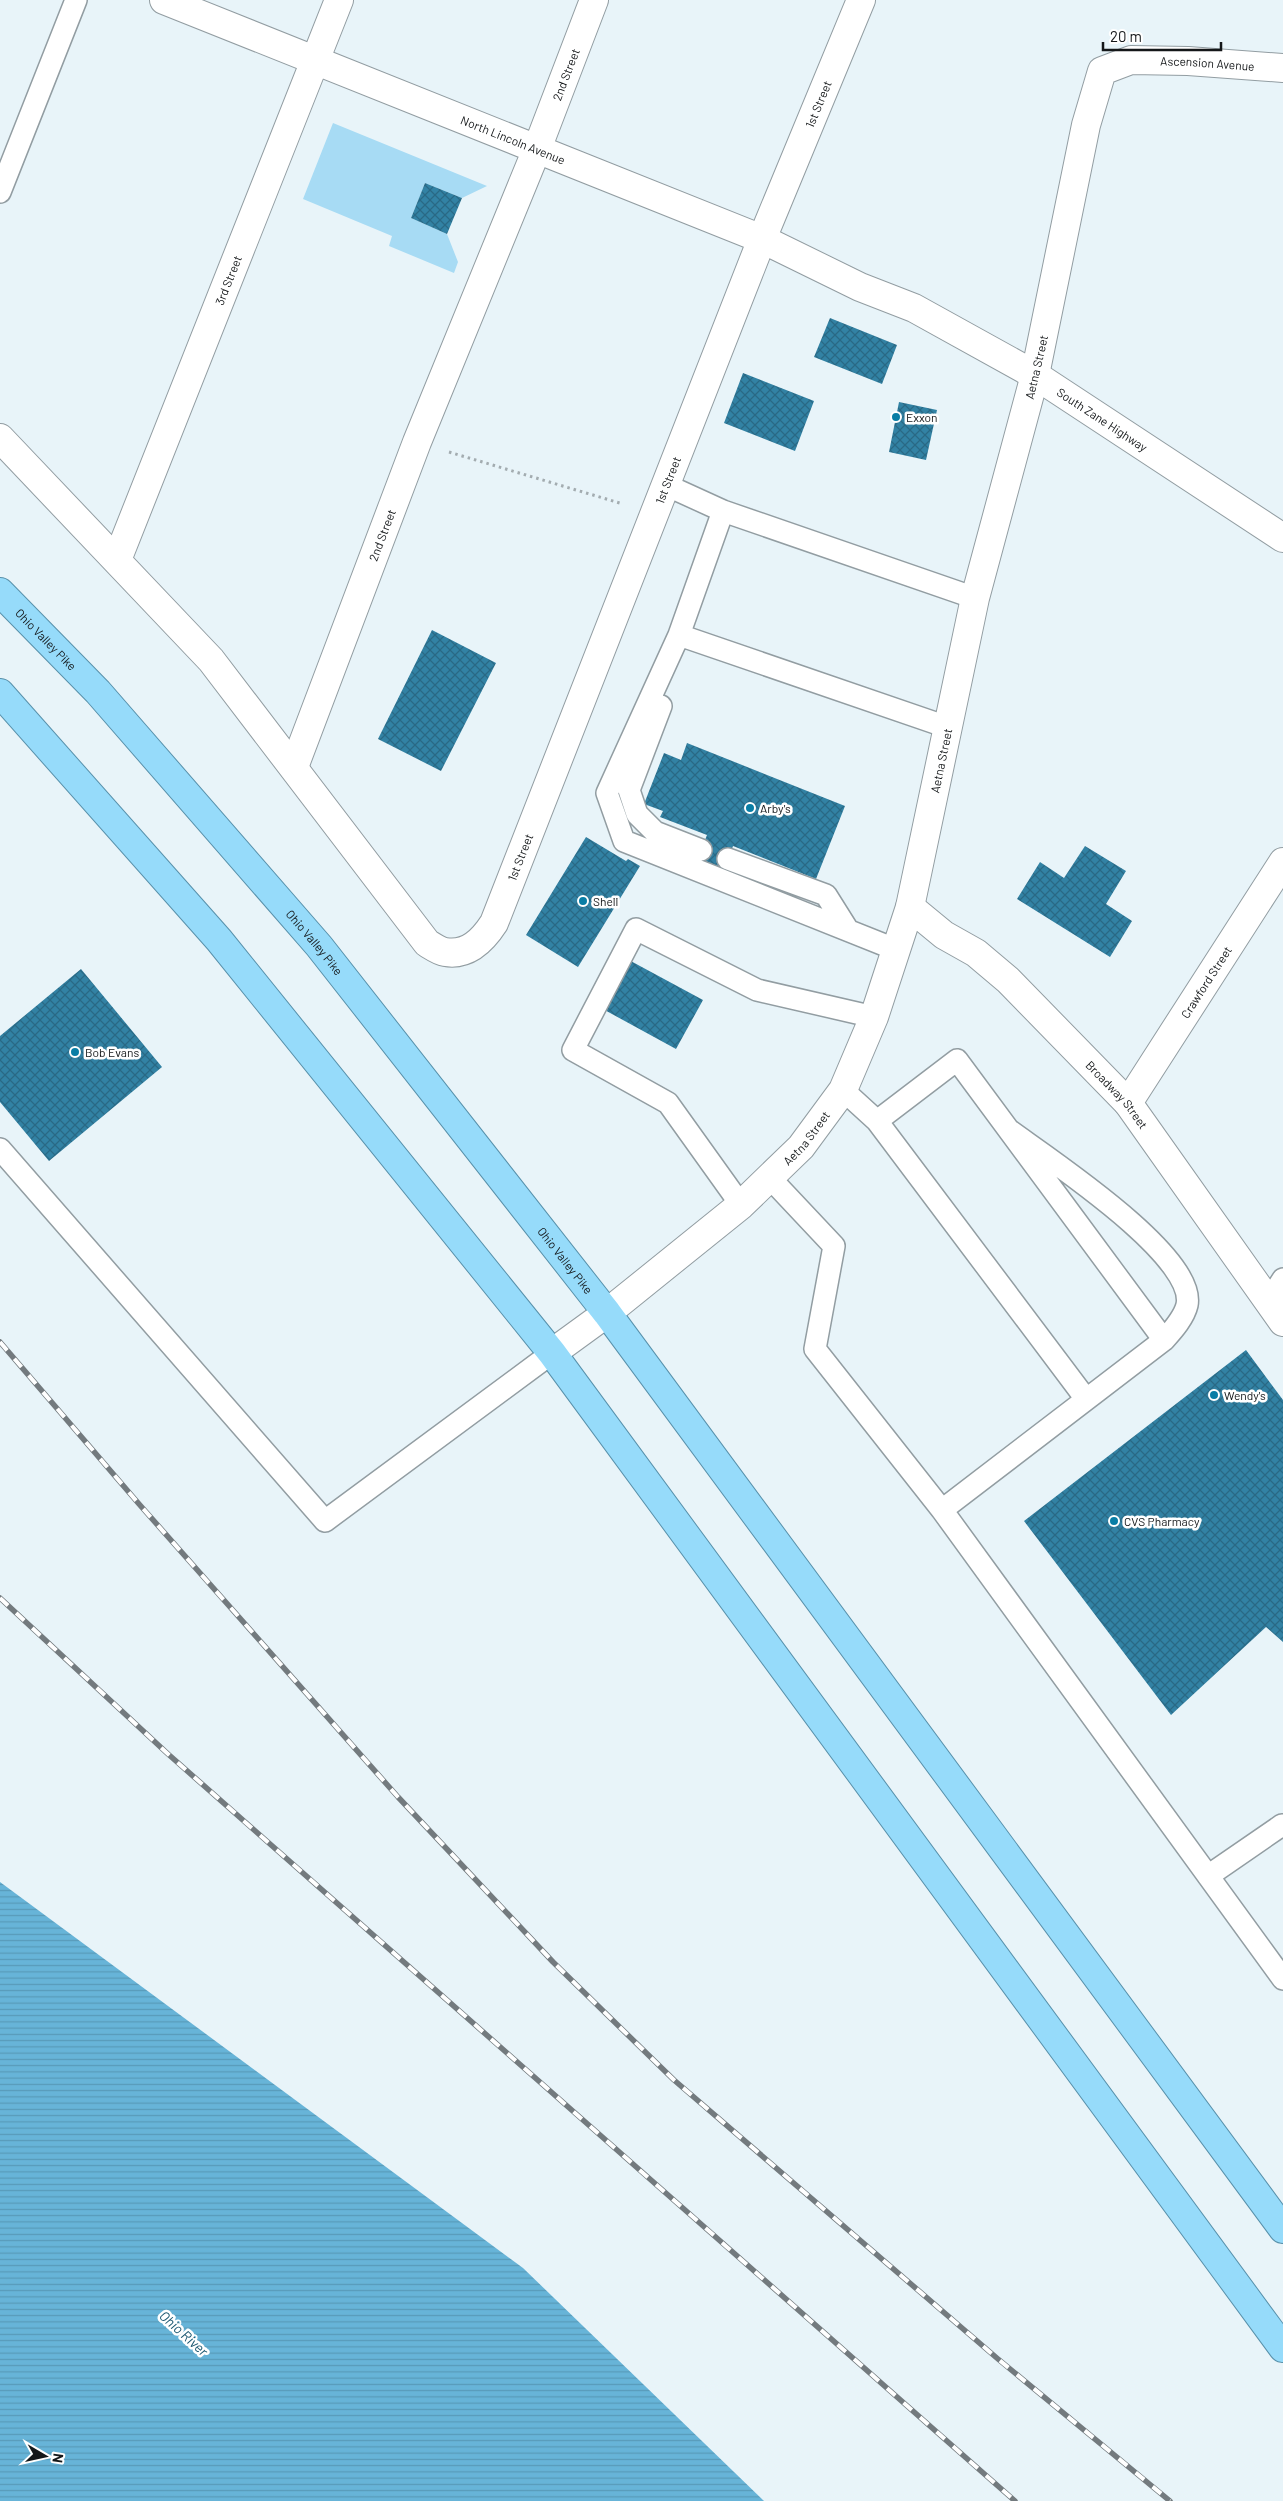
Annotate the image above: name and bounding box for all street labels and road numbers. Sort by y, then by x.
street label: 2nd Street [549,46,582,102]
street label: Ascension Avenue [1160,54,1255,73]
street label: 1st Street [802,78,834,130]
street label: North Lincoln Avenue [459,112,567,167]
street label: 3rd Street [212,253,244,307]
street label: Aetna Street [1022,333,1050,401]
street label: South Zane Highway [1055,385,1150,454]
street label: 1st Street [652,454,683,506]
street label: 2nd Street [366,507,398,563]
street label: Ohio Valley Pike [13,605,79,673]
street label: Aetna Street [927,727,954,794]
street label: 1st Street [504,831,535,883]
street label: Ohio Valley Pike [283,907,346,978]
street label: Crawford Street [1178,943,1234,1020]
street label: Broadway Street [1083,1058,1151,1131]
street label: Aetna Street [780,1108,832,1168]
street label: Ohio Valley Pike [535,1224,596,1296]

